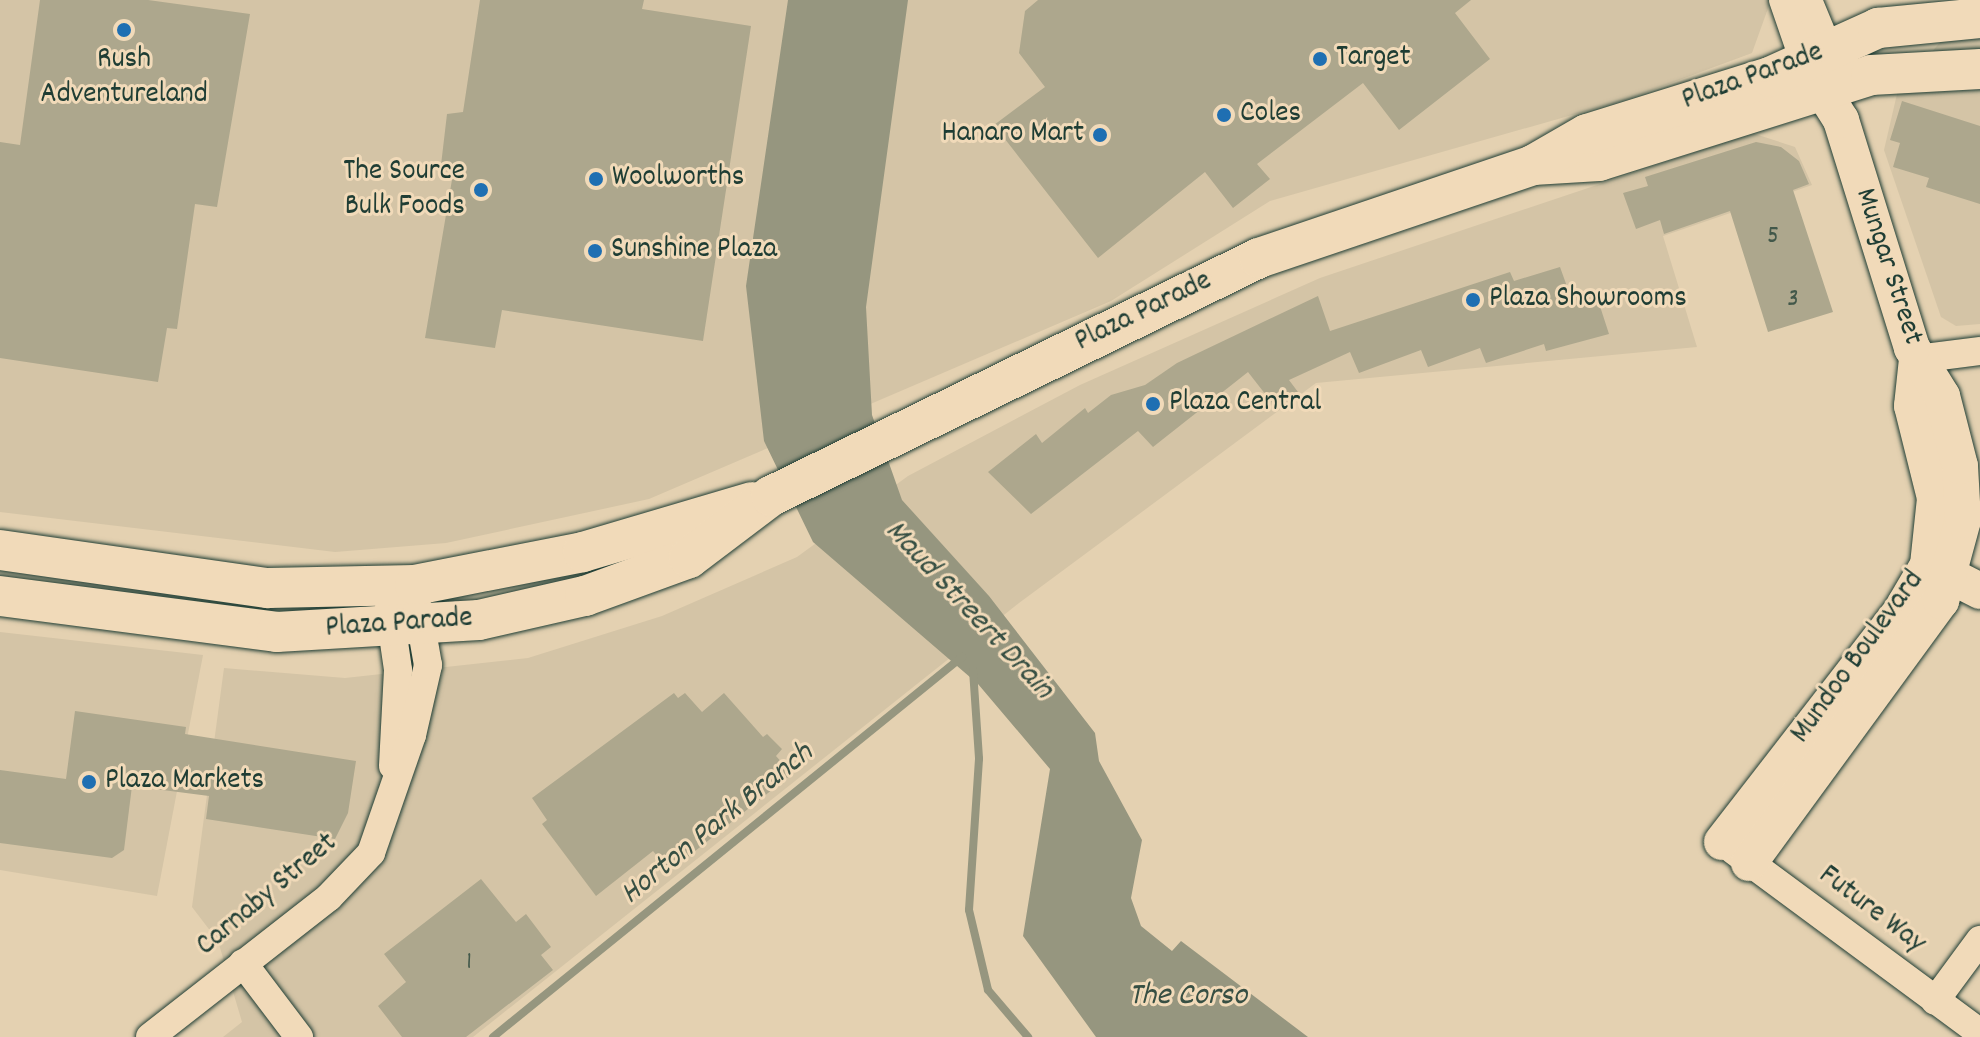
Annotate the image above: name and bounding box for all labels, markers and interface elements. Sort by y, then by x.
marker: Rush Adventureland [115,21,133,39]
street label: Plaza Parade [1678,36,1828,120]
place label: Target [1336,41,1411,77]
place label: Rush Adventureland [40,43,208,114]
marker: Target [1311,50,1329,68]
place label: Coles [1240,97,1301,133]
marker: Coles [1215,106,1233,124]
place label: Hanaro Mart [941,117,1084,153]
marker: Hanaro Mart [1091,126,1109,144]
place label: The Source Bulk Foods [343,155,465,226]
place label: Woolworths [612,161,744,197]
marker: Woolworths [587,170,605,188]
marker: The Source Bulk Foods [472,181,490,199]
street label: Mungar Street [1845,184,1929,350]
house number: 5 [1767,221,1779,253]
place label: Sunshine Plaza [611,233,777,269]
marker: Sunshine Plaza [586,242,604,260]
street label: Plaza Parade [1070,265,1218,361]
place label: Plaza Showrooms [1489,282,1687,318]
house number: 3 [1787,284,1799,316]
marker: Plaza Showrooms [1464,291,1482,309]
place label: Plaza Central [1169,386,1321,422]
marker: Plaza Central [1144,395,1162,413]
water label: Maud Streert Drain [875,513,1061,709]
street label: Mundoo Boulevard [1784,565,1934,751]
street label: Plaza Parade [324,602,474,648]
water label: Horton Park Branch [614,736,822,914]
place label: Plaza Markets [105,764,264,800]
marker: Plaza Markets [80,773,98,791]
street label: Carnaby Street [190,827,346,965]
street label: Future Way [1810,859,1932,963]
house number: 1 [466,947,472,979]
water label: The Corso [1129,978,1247,1016]

